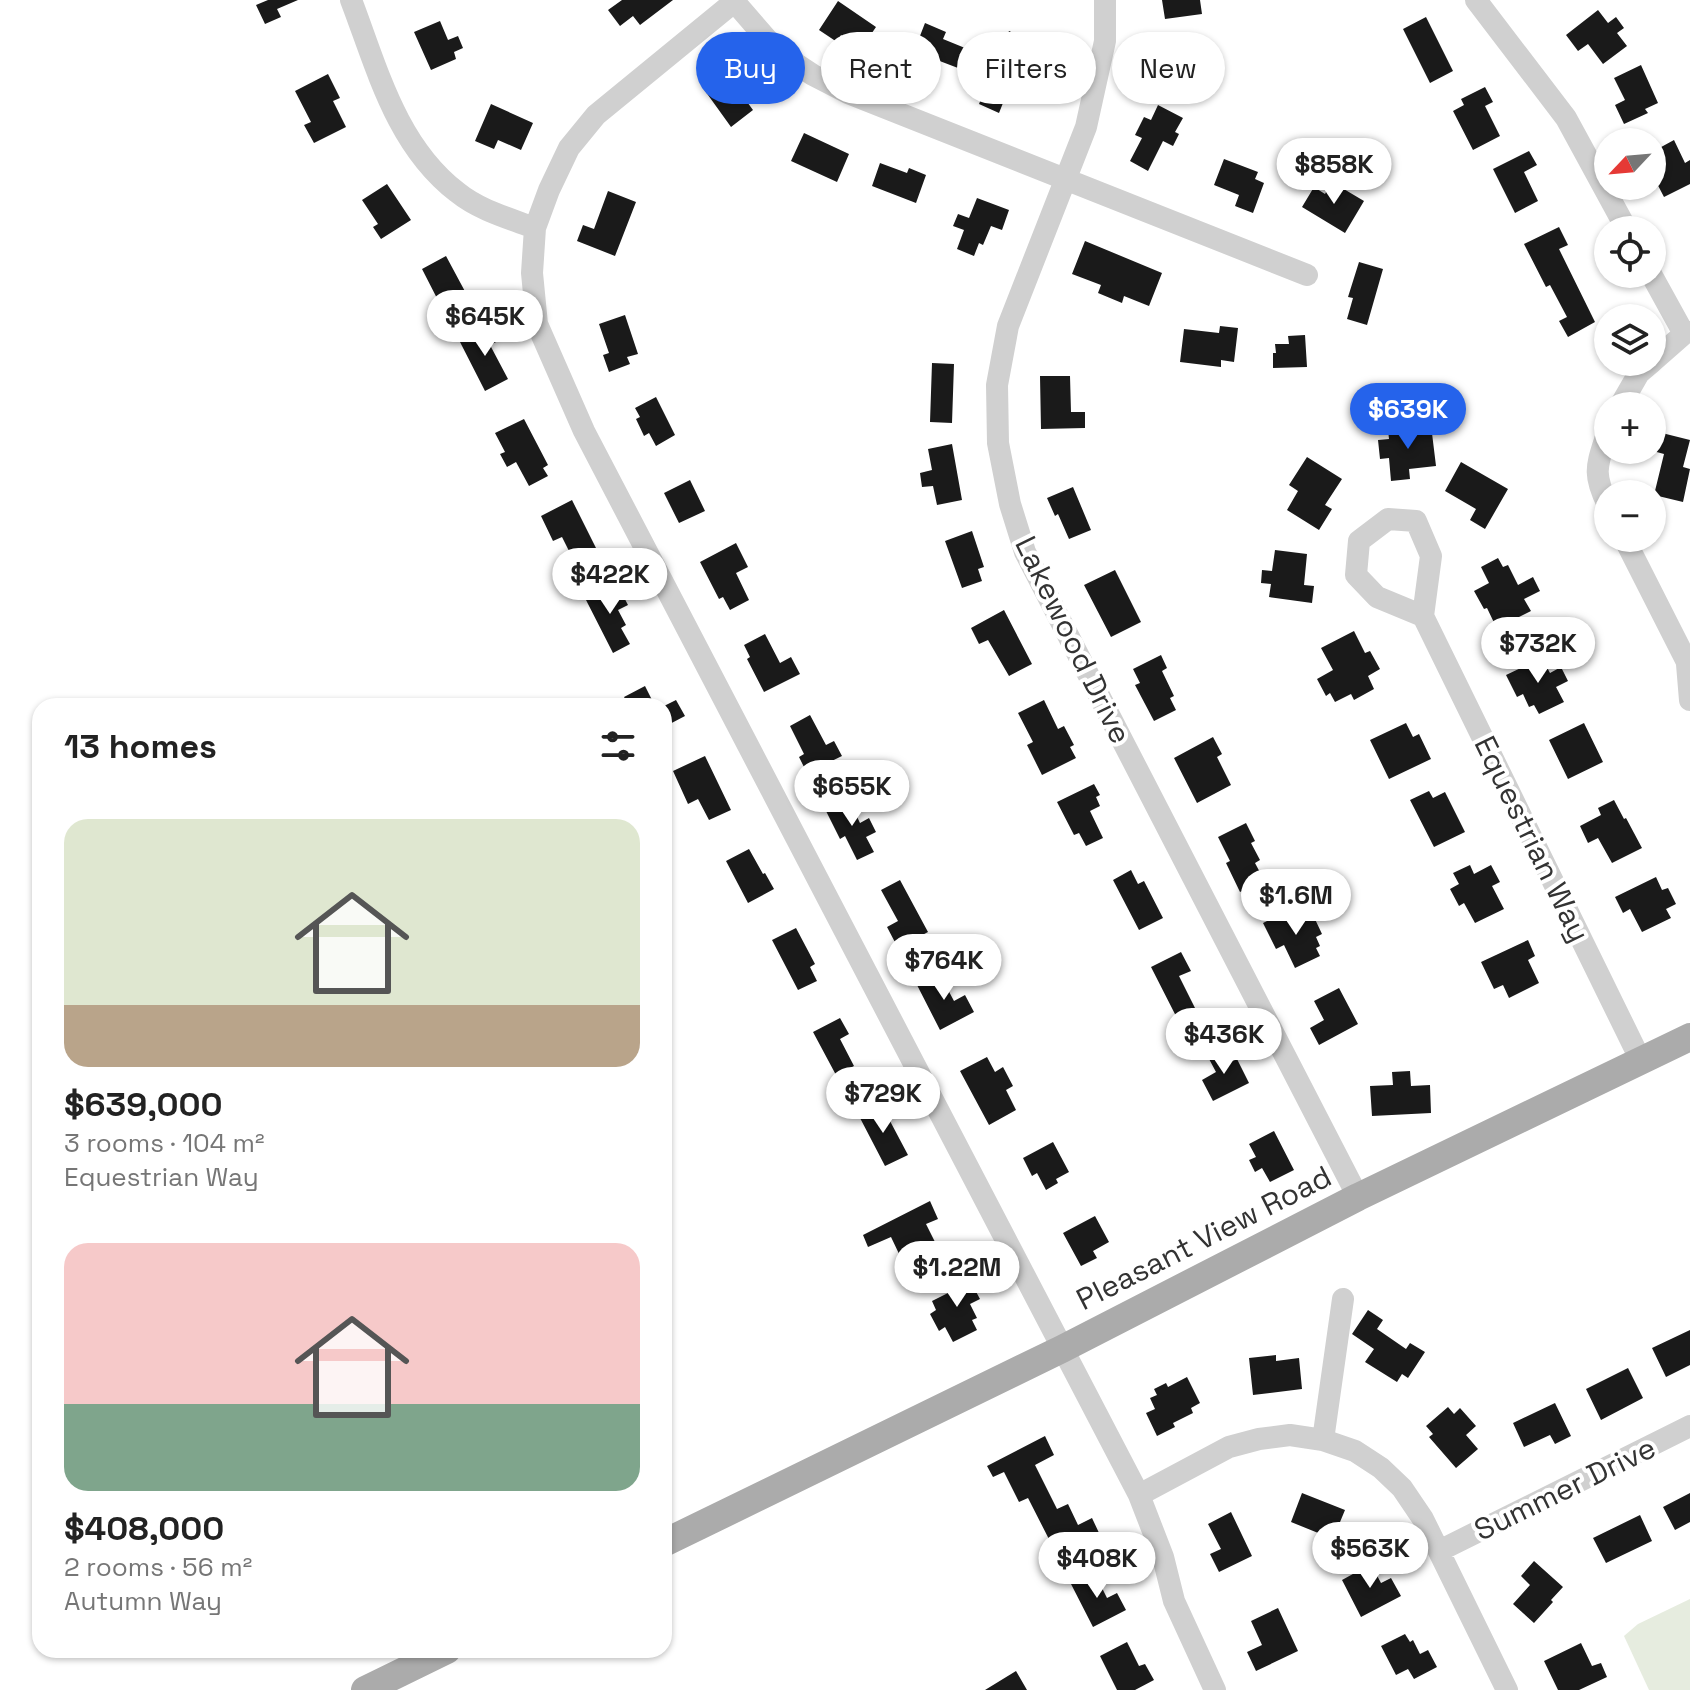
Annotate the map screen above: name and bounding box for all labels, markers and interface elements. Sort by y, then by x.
chip: Buy [696,32,805,104]
chip: Rent [821,32,941,104]
chip: Filters [957,32,1096,104]
chip: New [1112,32,1225,104]
north arrow [1594,128,1666,200]
map controls [1594,128,1666,552]
pin: $858K [1278,138,1390,206]
text: $858K [1295,147,1373,181]
button: locate [1594,216,1666,288]
pin: $645K [429,290,541,358]
text: $645K [445,299,525,333]
button: layers [1594,304,1666,376]
pin: $639K [1352,383,1464,451]
text: $639K [1368,392,1448,426]
button: + [1594,392,1666,464]
button: − [1594,480,1666,552]
street label: Lakewood Drive [1006,530,1141,750]
pin: $422K [554,548,666,616]
text: $422K [570,557,650,591]
pin: $732K [1482,617,1594,685]
text: $732K [1499,626,1577,660]
icon: filters [596,724,640,768]
text: 13 homes [64,725,217,768]
street label: Equestrian Way [1466,729,1599,948]
pin: $655K [796,760,908,828]
text: $655K [812,769,892,803]
pin: $1.6M [1240,869,1352,937]
icon: home [280,871,424,1015]
text: $1.6M [1259,878,1333,912]
pin: $764K [888,934,1000,1002]
text: $764K [905,943,983,977]
pin: $436K [1168,1008,1280,1076]
text: $436K [1184,1017,1264,1051]
pin: $729K [827,1067,939,1135]
text: $729K [844,1076,922,1110]
text: $639,000 [64,1083,223,1126]
text: 3 rooms · 104 m² [64,1126,265,1160]
street label: Pleasant View Road [1070,1156,1338,1319]
text: Equestrian Way [64,1160,259,1194]
pin: $1.22M [892,1241,1022,1309]
text: $1.22M [912,1250,1002,1284]
icon: home [280,1295,424,1439]
street label: Summer Drive [1468,1428,1662,1549]
text: $408,000 [64,1507,224,1550]
pin: $563K [1314,1522,1426,1590]
text: $563K [1330,1531,1410,1565]
pin: $408K [1041,1532,1153,1600]
text: $408K [1056,1541,1138,1575]
text: 2 rooms · 56 m² [64,1550,252,1584]
text: Autumn Way [64,1584,222,1618]

